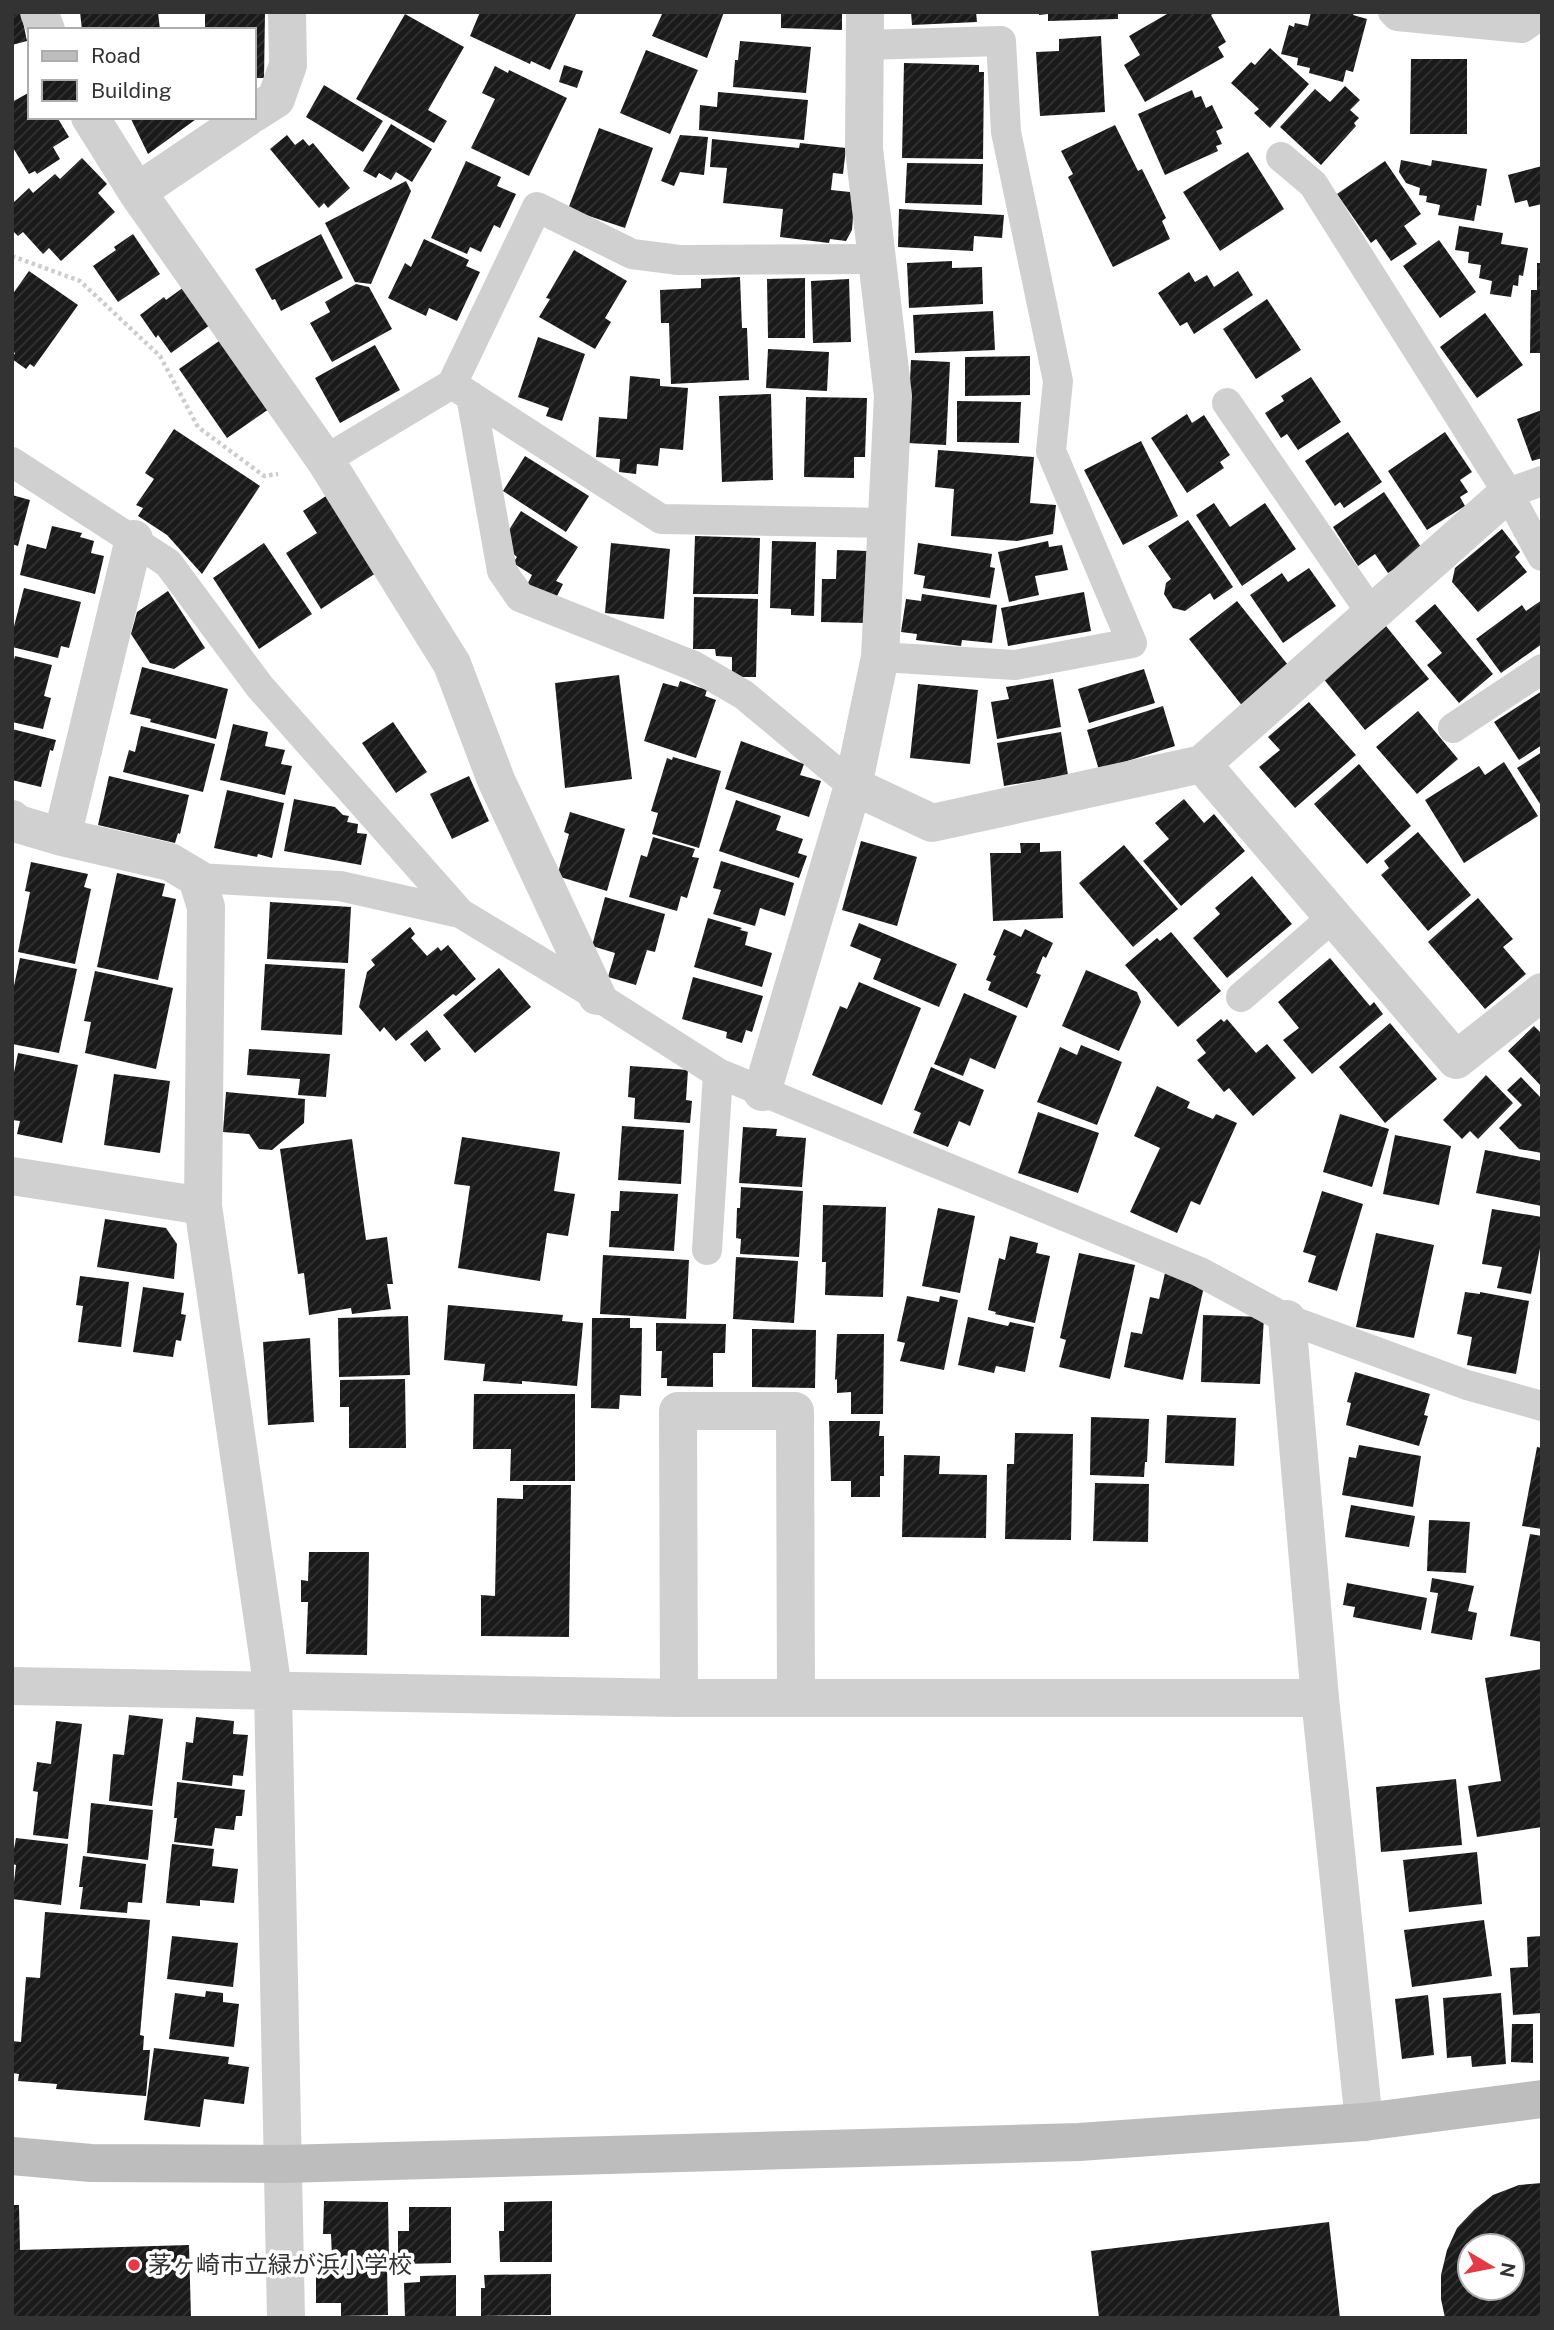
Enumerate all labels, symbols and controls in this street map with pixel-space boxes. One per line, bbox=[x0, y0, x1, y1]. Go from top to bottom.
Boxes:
legend bbox=[28, 28, 256, 119]
text: Road bbox=[91, 43, 141, 68]
text: Building bbox=[91, 78, 172, 103]
north arrow bbox=[1456, 2232, 1526, 2302]
place label: 茅ヶ崎市立緑が浜小学校 bbox=[148, 2250, 412, 2278]
marker: 茅ヶ崎市立緑が浜小学校 bbox=[126, 2257, 142, 2273]
text: N bbox=[1496, 2261, 1520, 2279]

